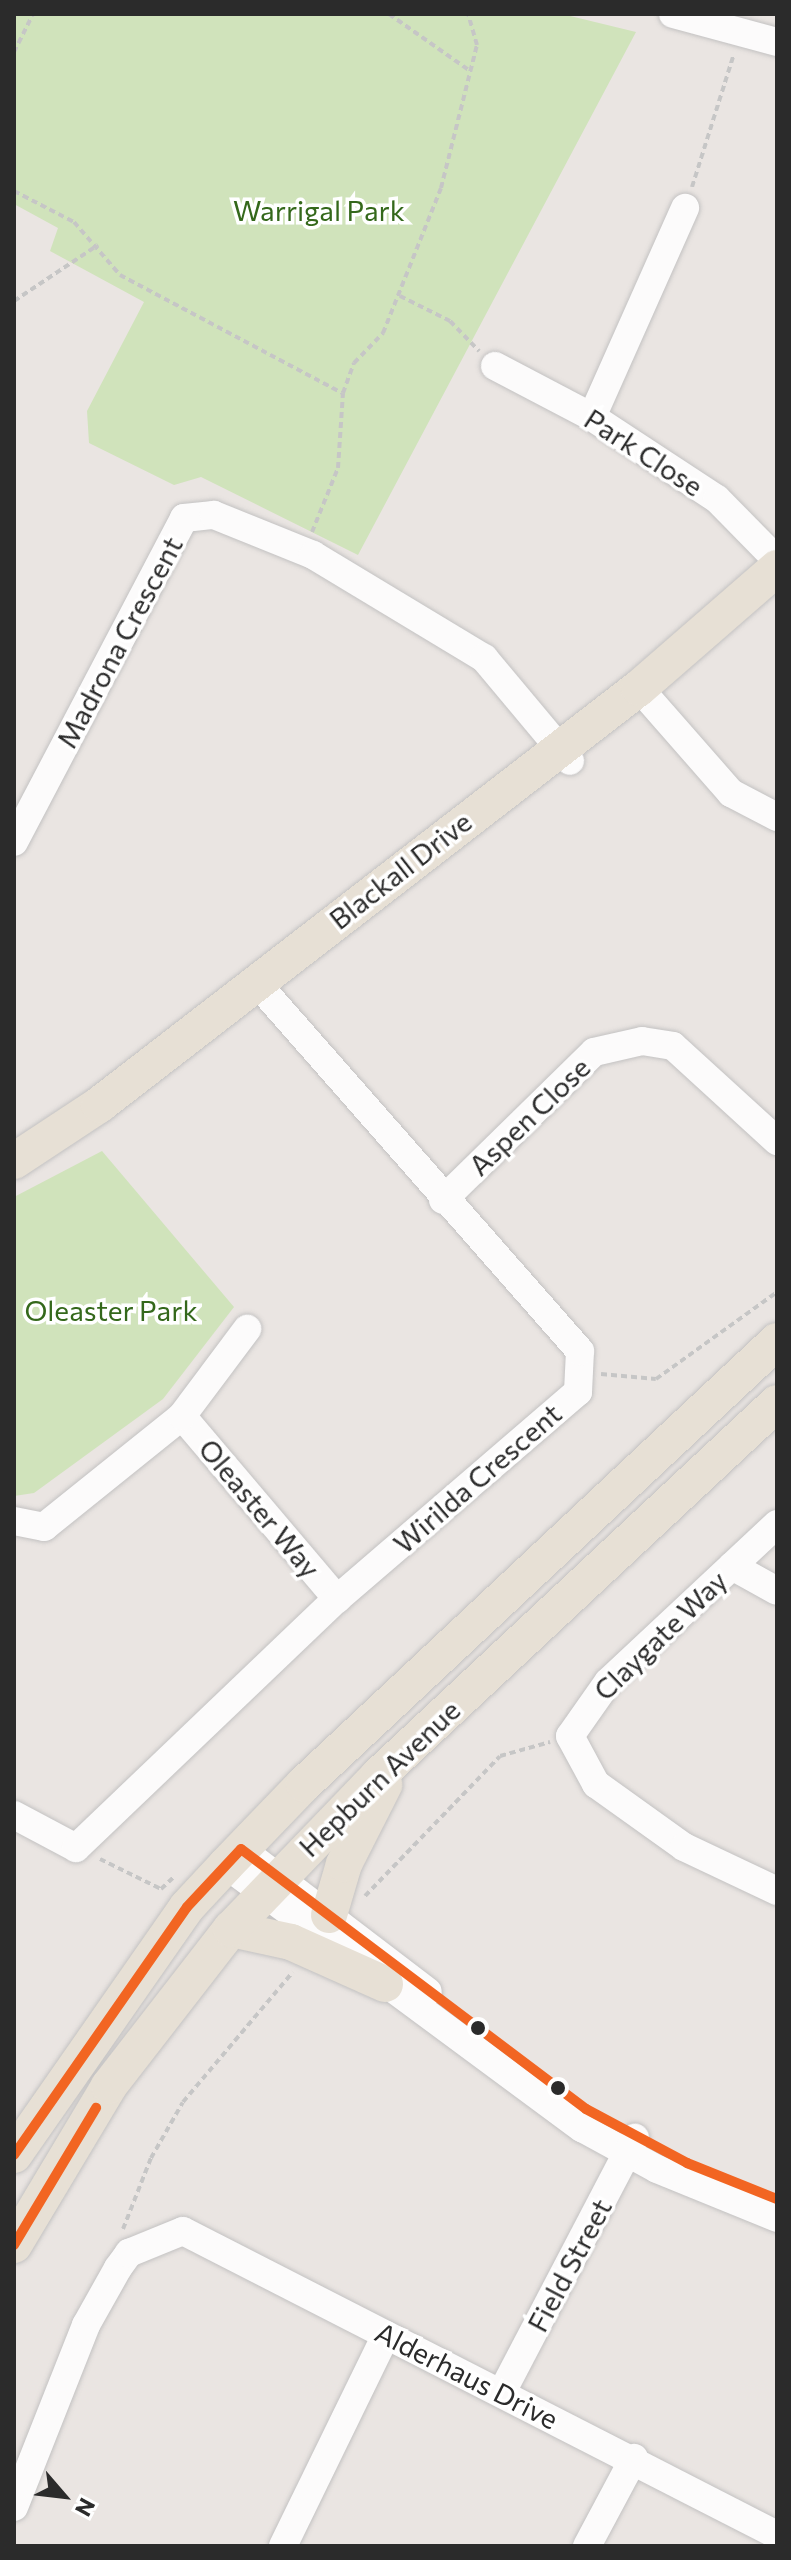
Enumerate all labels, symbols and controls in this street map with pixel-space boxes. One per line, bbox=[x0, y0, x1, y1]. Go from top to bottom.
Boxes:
park label: Warrigal Park bbox=[233, 193, 405, 227]
street label: Park Close bbox=[579, 401, 709, 503]
street label: Madrona Crescent bbox=[49, 531, 189, 753]
street label: Blackall Drive bbox=[322, 804, 478, 936]
street label: Aspen Close bbox=[462, 1050, 596, 1182]
park label: Oleaster Park bbox=[24, 1293, 198, 1327]
street label: Wirilda Crescent bbox=[386, 1396, 568, 1560]
street label: Oleaster Way bbox=[192, 1432, 328, 1584]
street label: Claygate Way bbox=[587, 1563, 733, 1707]
street label: Hepburn Avenue bbox=[292, 1693, 466, 1863]
unlabelled marker bbox=[470, 2020, 486, 2036]
unlabelled marker bbox=[550, 2080, 566, 2096]
street label: Field Street bbox=[520, 2193, 618, 2337]
street label: Alderhaus Drive bbox=[370, 2314, 564, 2436]
north arrow bbox=[24, 2456, 104, 2536]
text: N bbox=[70, 2494, 101, 2521]

